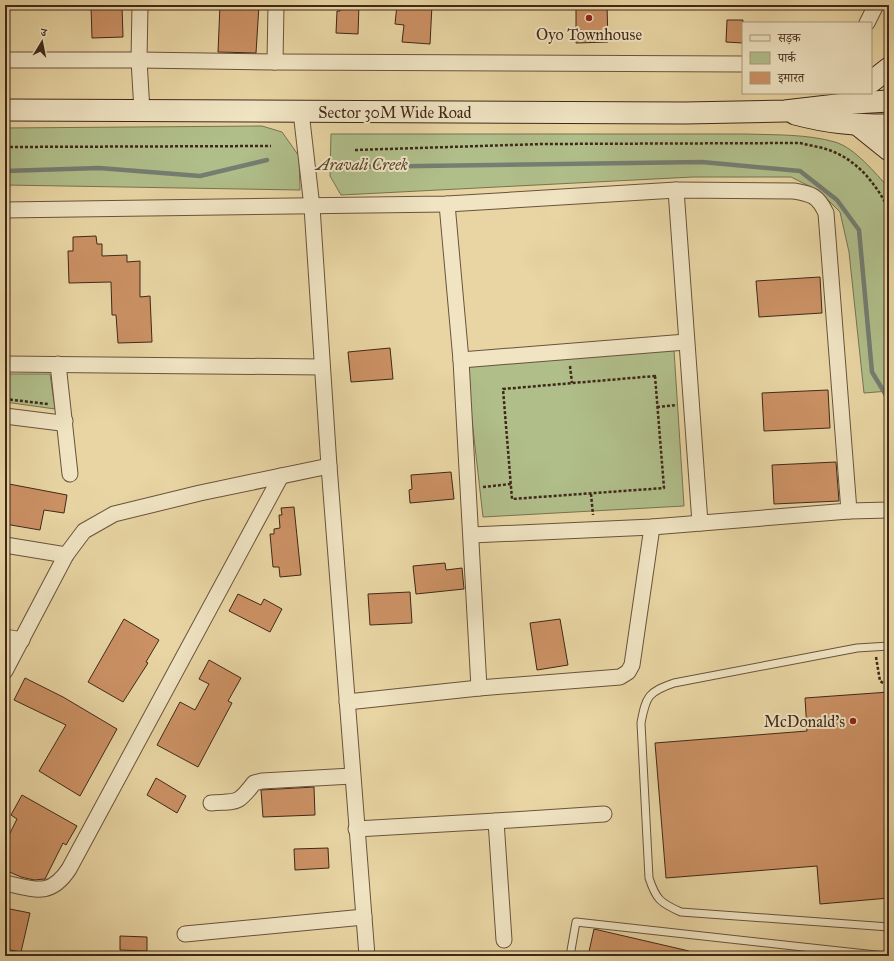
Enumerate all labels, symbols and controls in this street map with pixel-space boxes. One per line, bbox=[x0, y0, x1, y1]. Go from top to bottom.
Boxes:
marker: Oyo Townhouse bbox=[584, 13, 594, 23]
north arrow bbox=[22, 22, 62, 62]
legend bbox=[742, 22, 872, 94]
place label: Oyo Townhouse bbox=[536, 25, 642, 44]
text: उ bbox=[39, 26, 49, 40]
text: सड़क bbox=[777, 31, 802, 45]
text: पार्क bbox=[777, 51, 797, 65]
text: इमारत bbox=[777, 71, 805, 85]
street label: Sector 30M Wide Road bbox=[318, 103, 472, 122]
park label: Aravali Creek bbox=[314, 155, 408, 174]
place label: McDonald's bbox=[764, 712, 845, 731]
marker: McDonald's bbox=[848, 716, 858, 726]

